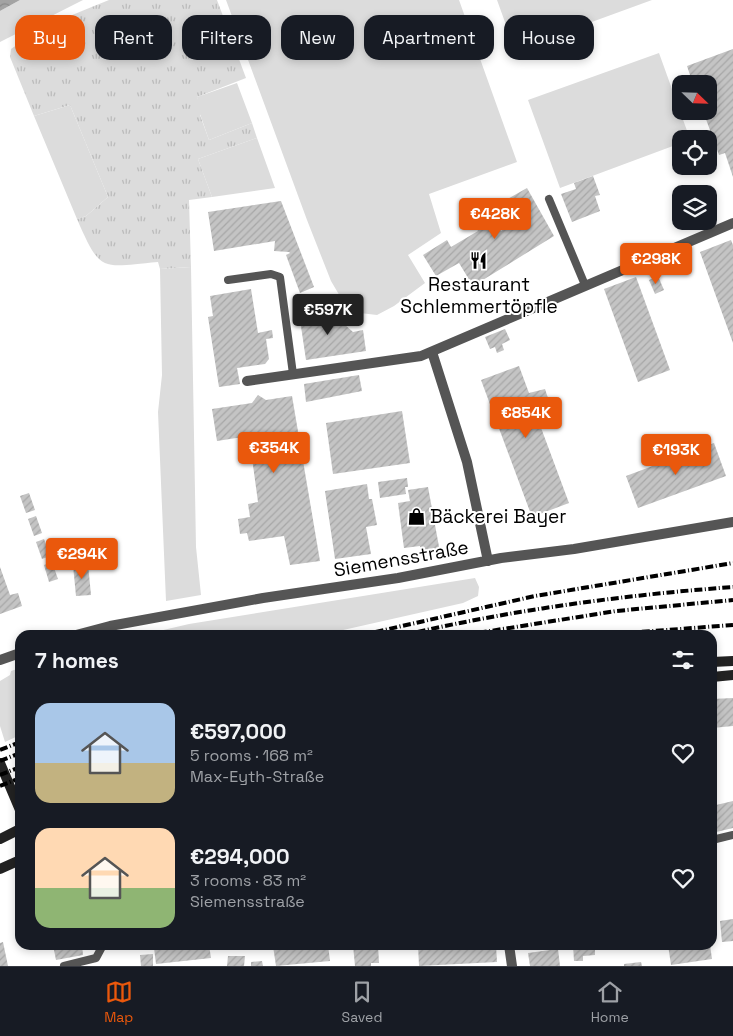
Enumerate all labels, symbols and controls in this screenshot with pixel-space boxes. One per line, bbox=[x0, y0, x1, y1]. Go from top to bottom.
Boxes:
chip: Buy bbox=[15, 15, 85, 60]
chip: Rent bbox=[95, 15, 172, 60]
chip: Filters bbox=[182, 15, 271, 60]
chip: New bbox=[281, 15, 354, 60]
chip: Apartment bbox=[364, 15, 494, 60]
chip: House bbox=[504, 15, 594, 60]
north arrow bbox=[672, 75, 718, 120]
map controls bbox=[672, 75, 717, 230]
button: locate bbox=[672, 130, 717, 175]
button: layers bbox=[672, 185, 717, 230]
pin: €428K bbox=[460, 198, 530, 240]
text: €428K bbox=[470, 203, 520, 224]
pin: €298K bbox=[621, 242, 691, 285]
text: €298K bbox=[631, 248, 681, 269]
restaurant icon: Restaurant Schlemmertöpfle bbox=[469, 251, 489, 271]
place label: Restaurant Schlemmertöpfle bbox=[400, 272, 558, 319]
pin: €597K bbox=[293, 294, 363, 336]
text: €597K bbox=[304, 299, 352, 320]
pin: €854K bbox=[491, 396, 561, 439]
text: €854K bbox=[501, 402, 551, 423]
pin: €354K bbox=[239, 432, 309, 474]
pin: €193K bbox=[641, 434, 711, 476]
text: €354K bbox=[249, 437, 299, 458]
text: €193K bbox=[652, 439, 700, 460]
place label: Bäckerei Bayer bbox=[430, 504, 566, 529]
shop icon: Bäckerei Bayer bbox=[406, 506, 426, 526]
street label: Siemensstraße bbox=[332, 534, 470, 583]
pin: €294K bbox=[47, 538, 117, 580]
text: €294K bbox=[57, 543, 107, 564]
icon: filters bbox=[669, 646, 697, 674]
text: 7 homes bbox=[35, 647, 119, 674]
text: €597,000 bbox=[190, 718, 286, 745]
icon: home bbox=[75, 723, 135, 783]
icon: heart bbox=[669, 739, 697, 767]
text: 5 rooms · 168 m² bbox=[190, 745, 313, 766]
text: Max-Eyth-Straße bbox=[190, 766, 324, 787]
text: €294,000 bbox=[190, 843, 290, 870]
icon: home bbox=[75, 848, 135, 908]
icon: heart bbox=[669, 864, 697, 892]
text: 3 rooms · 83 m² bbox=[190, 870, 306, 891]
text: Siemensstraße bbox=[190, 891, 305, 912]
tab: Map bbox=[104, 978, 133, 1026]
tab: Saved bbox=[342, 978, 382, 1026]
tab: Home bbox=[591, 978, 629, 1026]

